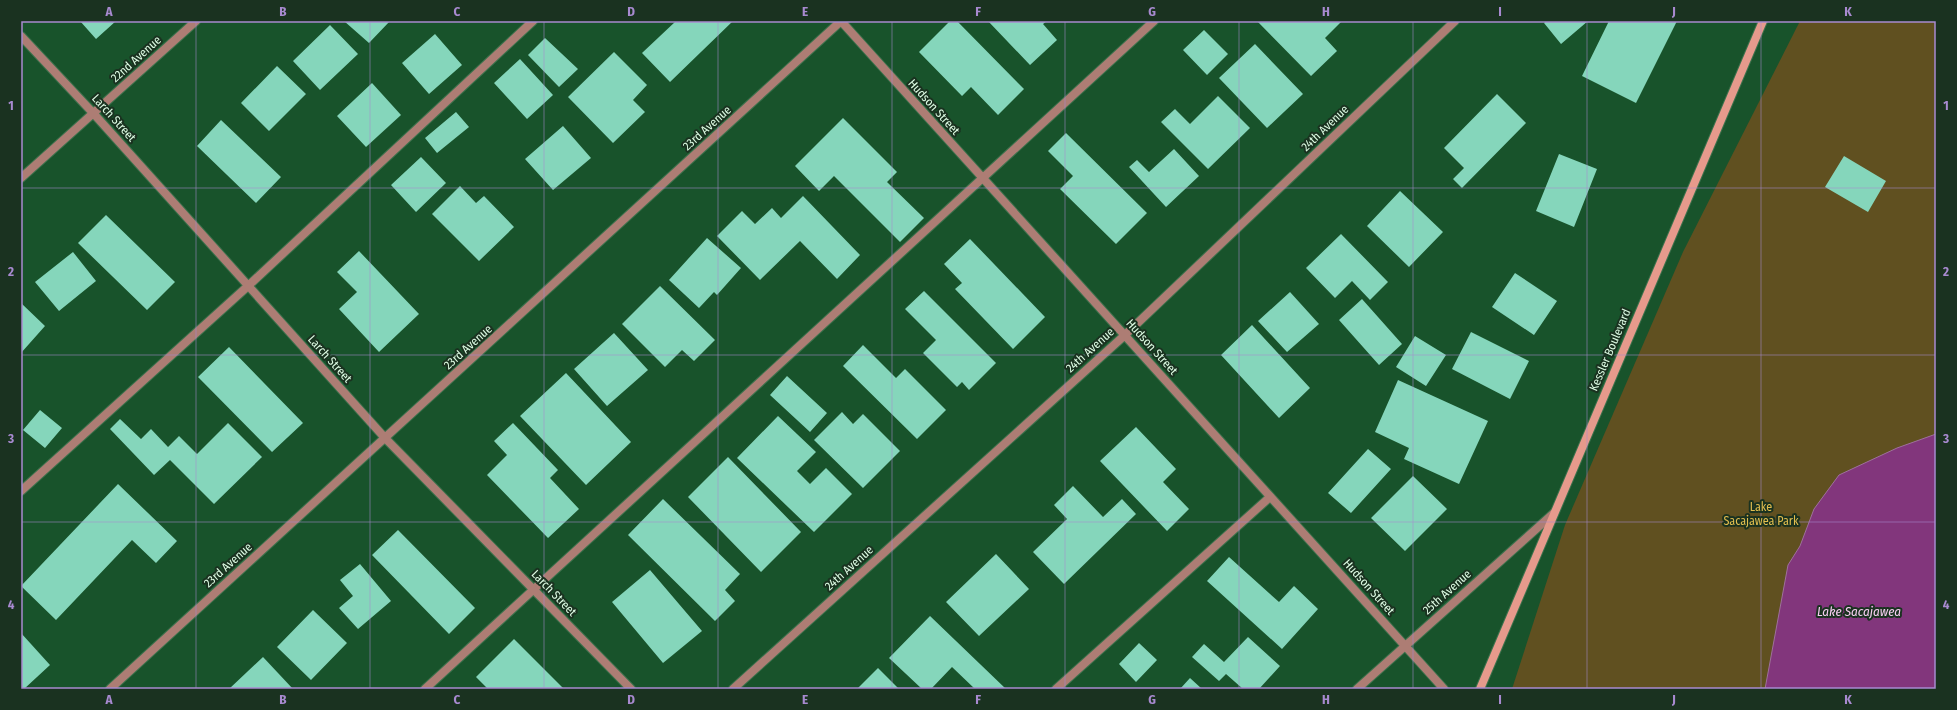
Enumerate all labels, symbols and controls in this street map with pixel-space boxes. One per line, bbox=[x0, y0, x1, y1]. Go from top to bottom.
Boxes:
text: A bbox=[104, 4, 113, 19]
text: B bbox=[279, 4, 287, 19]
text: C bbox=[454, 4, 461, 19]
text: D bbox=[627, 4, 635, 19]
text: E bbox=[802, 4, 808, 19]
text: F bbox=[975, 4, 981, 19]
text: G bbox=[1148, 4, 1156, 19]
text: H bbox=[1322, 4, 1330, 19]
text: I bbox=[1498, 4, 1502, 19]
text: J bbox=[1671, 4, 1676, 19]
text: K bbox=[1844, 4, 1852, 19]
street label: 22nd Avenue bbox=[108, 33, 164, 85]
street label: Hudson Street bbox=[905, 76, 963, 138]
street label: Larch Street bbox=[89, 91, 139, 145]
text: 1 bbox=[8, 98, 14, 113]
text: 1 bbox=[1943, 98, 1949, 113]
street label: 24th Avenue bbox=[1299, 102, 1351, 154]
street label: 23rd Avenue bbox=[680, 103, 734, 153]
text: 2 bbox=[7, 264, 14, 279]
text: 2 bbox=[1942, 264, 1949, 279]
street label: Kessler Boulevard bbox=[1586, 307, 1634, 393]
street label: Hudson Street bbox=[1123, 316, 1181, 378]
street label: 23rd Avenue bbox=[441, 322, 495, 372]
street label: 24th Avenue bbox=[1063, 325, 1117, 375]
street label: Larch Street bbox=[305, 332, 355, 386]
text: 3 bbox=[7, 431, 14, 446]
text: 3 bbox=[1942, 431, 1949, 446]
park label: Lake Sacajawea Park bbox=[1723, 500, 1799, 528]
street label: 23rd Avenue bbox=[201, 540, 255, 590]
street label: 24th Avenue bbox=[822, 543, 876, 593]
street label: Hudson Street bbox=[1340, 556, 1398, 618]
street label: Larch Street bbox=[529, 567, 579, 619]
street label: 25th Avenue bbox=[1420, 567, 1474, 617]
text: 4 bbox=[8, 597, 15, 612]
text: 4 bbox=[1943, 597, 1950, 612]
water label: Lake Sacajawea bbox=[1817, 604, 1901, 619]
text: A bbox=[104, 692, 113, 707]
text: B bbox=[279, 692, 287, 707]
text: C bbox=[454, 692, 461, 707]
text: D bbox=[627, 692, 635, 707]
text: E bbox=[802, 692, 808, 707]
text: F bbox=[975, 692, 981, 707]
text: G bbox=[1148, 692, 1156, 707]
text: H bbox=[1322, 692, 1330, 707]
text: I bbox=[1498, 692, 1502, 707]
text: J bbox=[1671, 692, 1676, 707]
text: K bbox=[1844, 692, 1852, 707]

